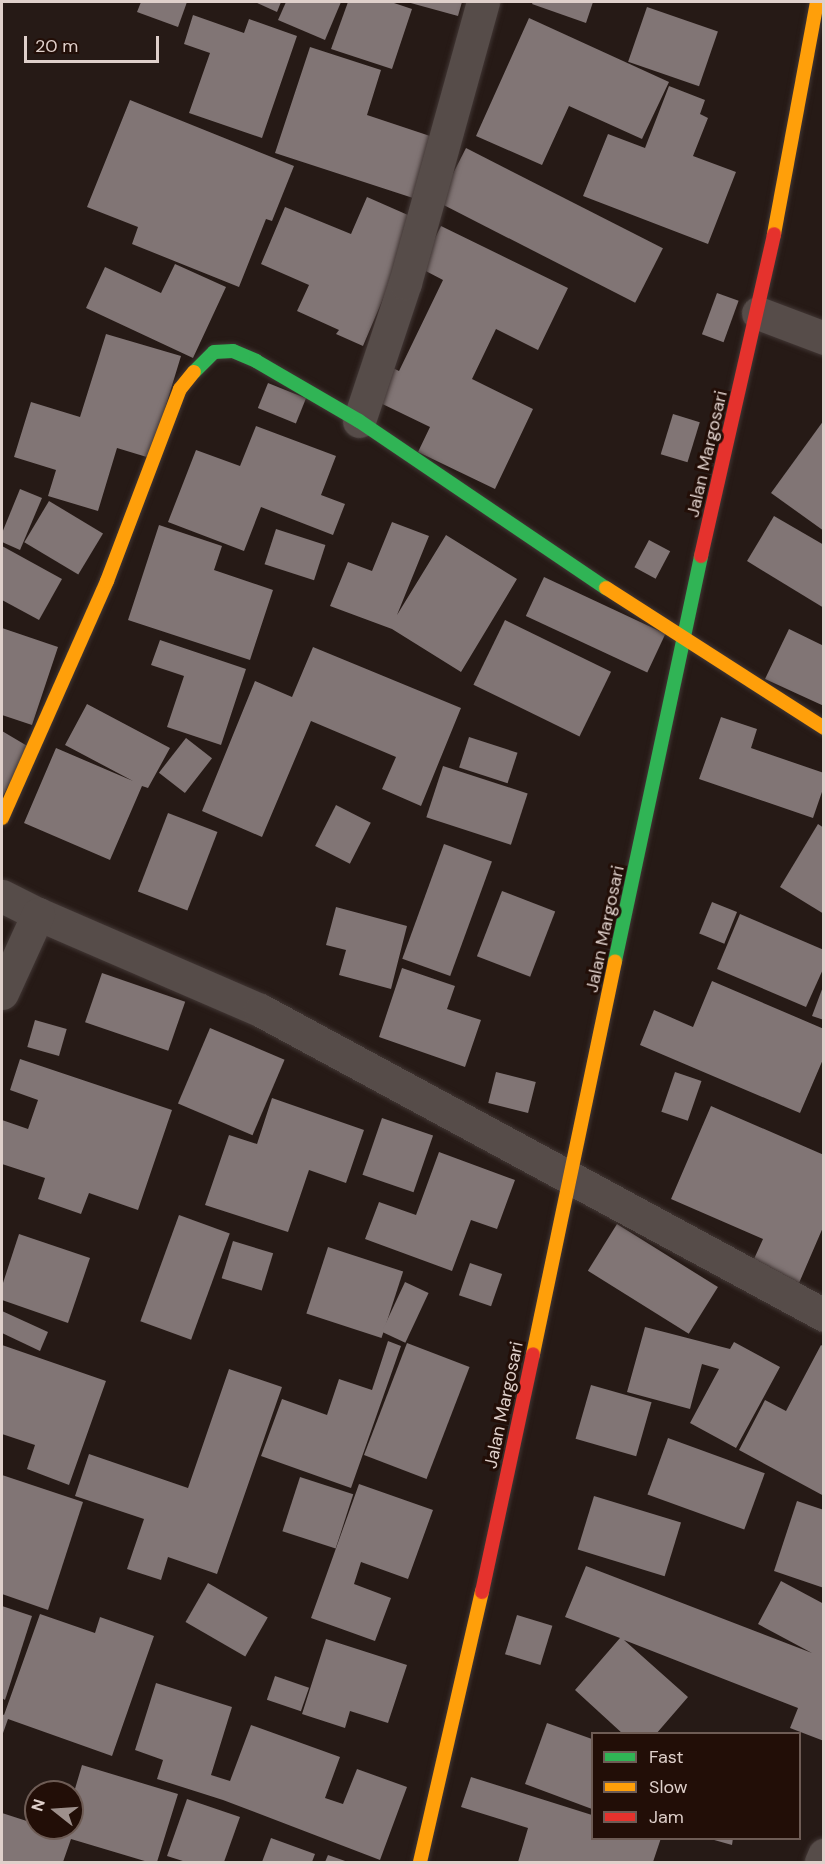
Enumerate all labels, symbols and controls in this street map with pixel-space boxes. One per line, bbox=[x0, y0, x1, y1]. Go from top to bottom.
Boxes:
scale bar bbox=[27, 24, 162, 62]
text: 20 m bbox=[35, 34, 78, 58]
street label: Jalan Margosari bbox=[682, 389, 732, 519]
street label: Jalan Margosari bbox=[581, 864, 629, 994]
street label: Jalan Margosari bbox=[480, 1340, 528, 1470]
legend bbox=[591, 1732, 801, 1840]
text: Fast bbox=[649, 1745, 684, 1769]
text: Slow bbox=[649, 1775, 688, 1799]
north arrow bbox=[24, 1780, 84, 1840]
text: N bbox=[26, 1797, 50, 1814]
text: Jam bbox=[649, 1805, 684, 1829]

